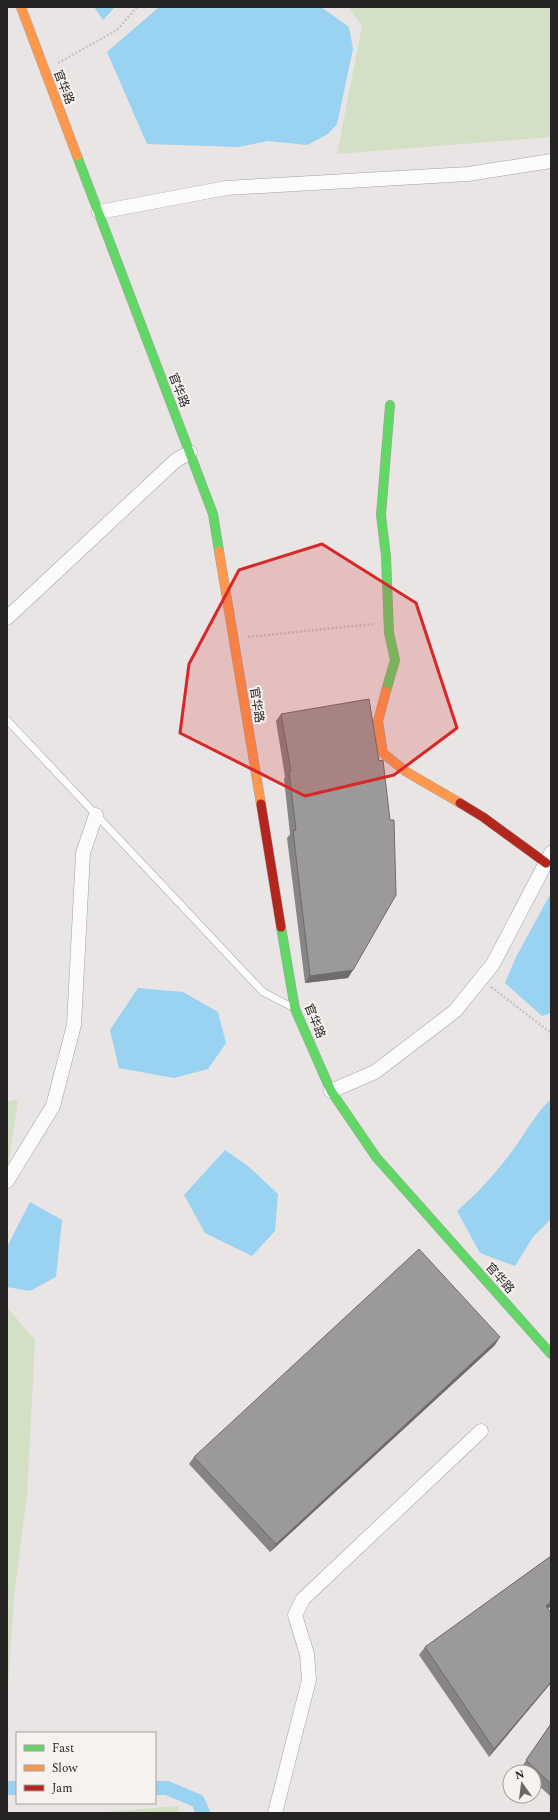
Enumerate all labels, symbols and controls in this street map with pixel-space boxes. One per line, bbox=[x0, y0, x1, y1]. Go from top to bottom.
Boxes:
street label: 官华路 bbox=[48, 67, 79, 107]
street label: 官华路 bbox=[163, 370, 194, 410]
street label: 官华路 bbox=[244, 686, 269, 724]
street label: 官华路 bbox=[299, 1001, 330, 1041]
street label: 官华路 bbox=[481, 1259, 519, 1298]
legend bbox=[16, 1732, 156, 1804]
text: Fast bbox=[52, 1739, 74, 1758]
text: Slow bbox=[52, 1759, 78, 1778]
north arrow bbox=[502, 1764, 542, 1804]
text: N bbox=[513, 1765, 526, 1784]
text: Jam bbox=[52, 1779, 73, 1798]

